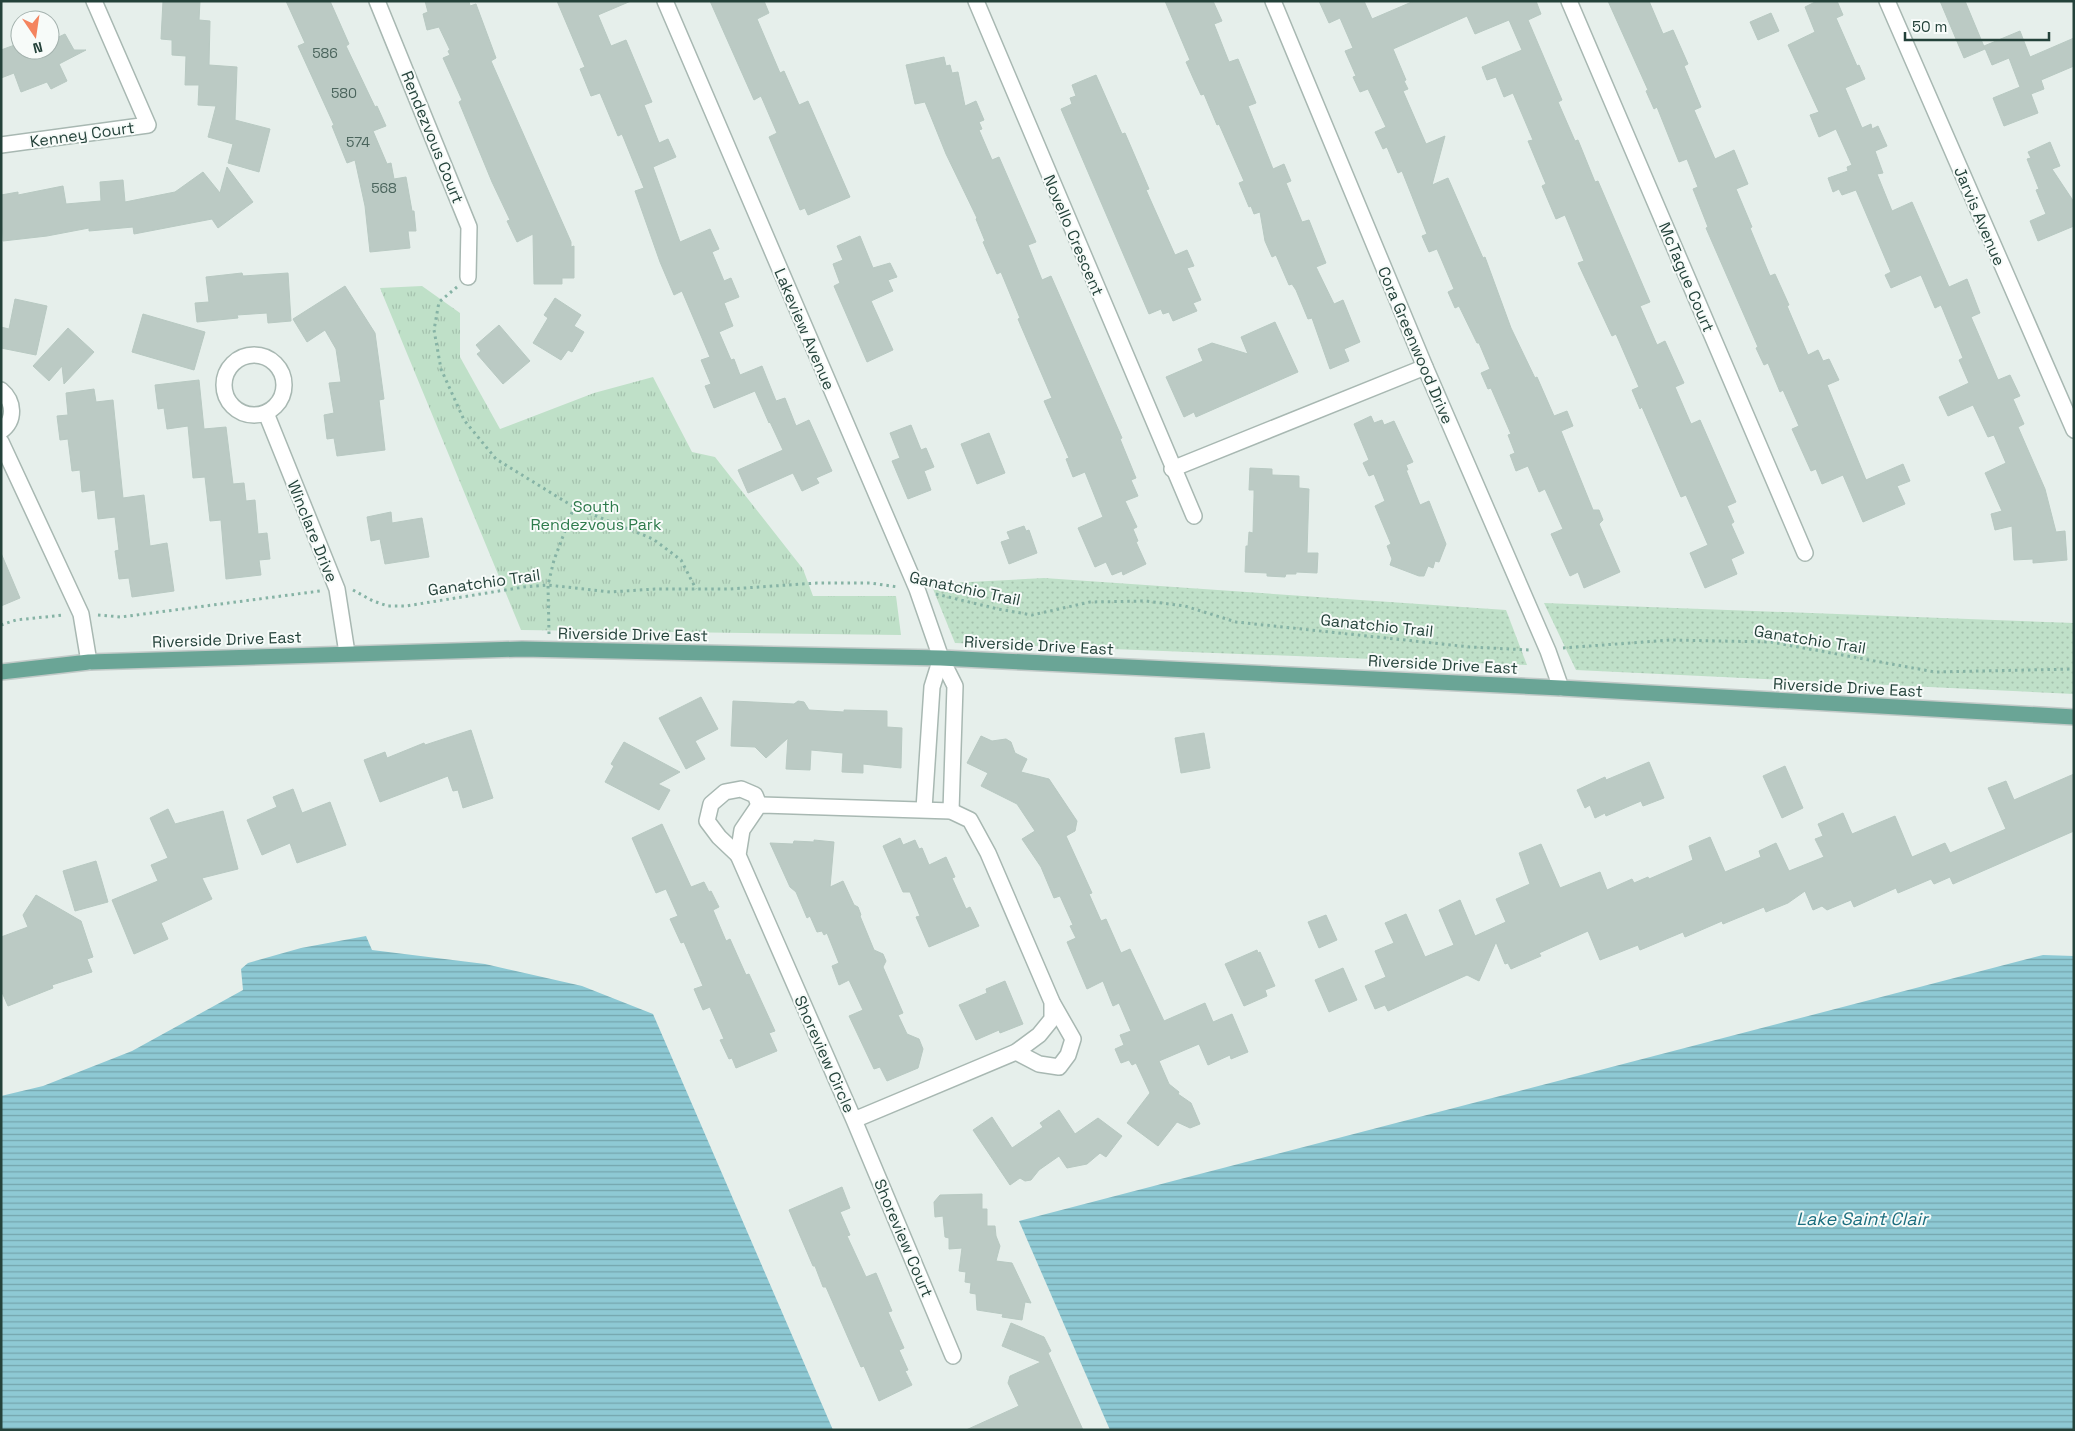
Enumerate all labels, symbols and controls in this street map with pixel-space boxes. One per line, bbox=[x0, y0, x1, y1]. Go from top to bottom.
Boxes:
north arrow bbox=[10, 10, 60, 60]
scale bar bbox=[1905, 10, 2049, 42]
text: 50 m bbox=[1912, 17, 1947, 36]
text: N bbox=[31, 38, 45, 57]
house number: 586 bbox=[312, 44, 338, 62]
street label: Rendezvous Court bbox=[396, 68, 469, 207]
house number: 580 bbox=[331, 84, 357, 102]
street label: Kenney Court bbox=[28, 117, 136, 152]
house number: 574 bbox=[346, 133, 370, 151]
street label: Jarvis Avenue bbox=[1949, 163, 2010, 269]
street label: Novello Crescent bbox=[1039, 171, 1109, 299]
house number: 568 bbox=[371, 179, 397, 197]
street label: McTague Court bbox=[1654, 219, 1719, 335]
street label: Cora Greenwood Drive bbox=[1373, 263, 1458, 427]
street label: Lakeview Avenue bbox=[769, 265, 840, 393]
street label: Winclare Drive bbox=[283, 477, 343, 585]
park label: South Rendezvous Park bbox=[531, 496, 662, 535]
street label: Ganatchio Trail bbox=[427, 564, 542, 601]
street label: Ganatchio Trail bbox=[907, 566, 1022, 611]
street label: Ganatchio Trail bbox=[1320, 609, 1434, 642]
street label: Ganatchio Trail bbox=[1752, 620, 1867, 659]
street label: Riverside Drive East bbox=[558, 623, 708, 646]
street label: Riverside Drive East bbox=[152, 626, 302, 653]
street label: Riverside Drive East bbox=[963, 631, 1114, 660]
street label: Riverside Drive East bbox=[1367, 650, 1518, 679]
street label: Riverside Drive East bbox=[1772, 673, 1923, 702]
street label: Shoreview Circle bbox=[789, 992, 860, 1116]
street label: Shoreview Court bbox=[869, 1176, 938, 1301]
water label: Lake Saint Clair bbox=[1796, 1207, 1930, 1230]

